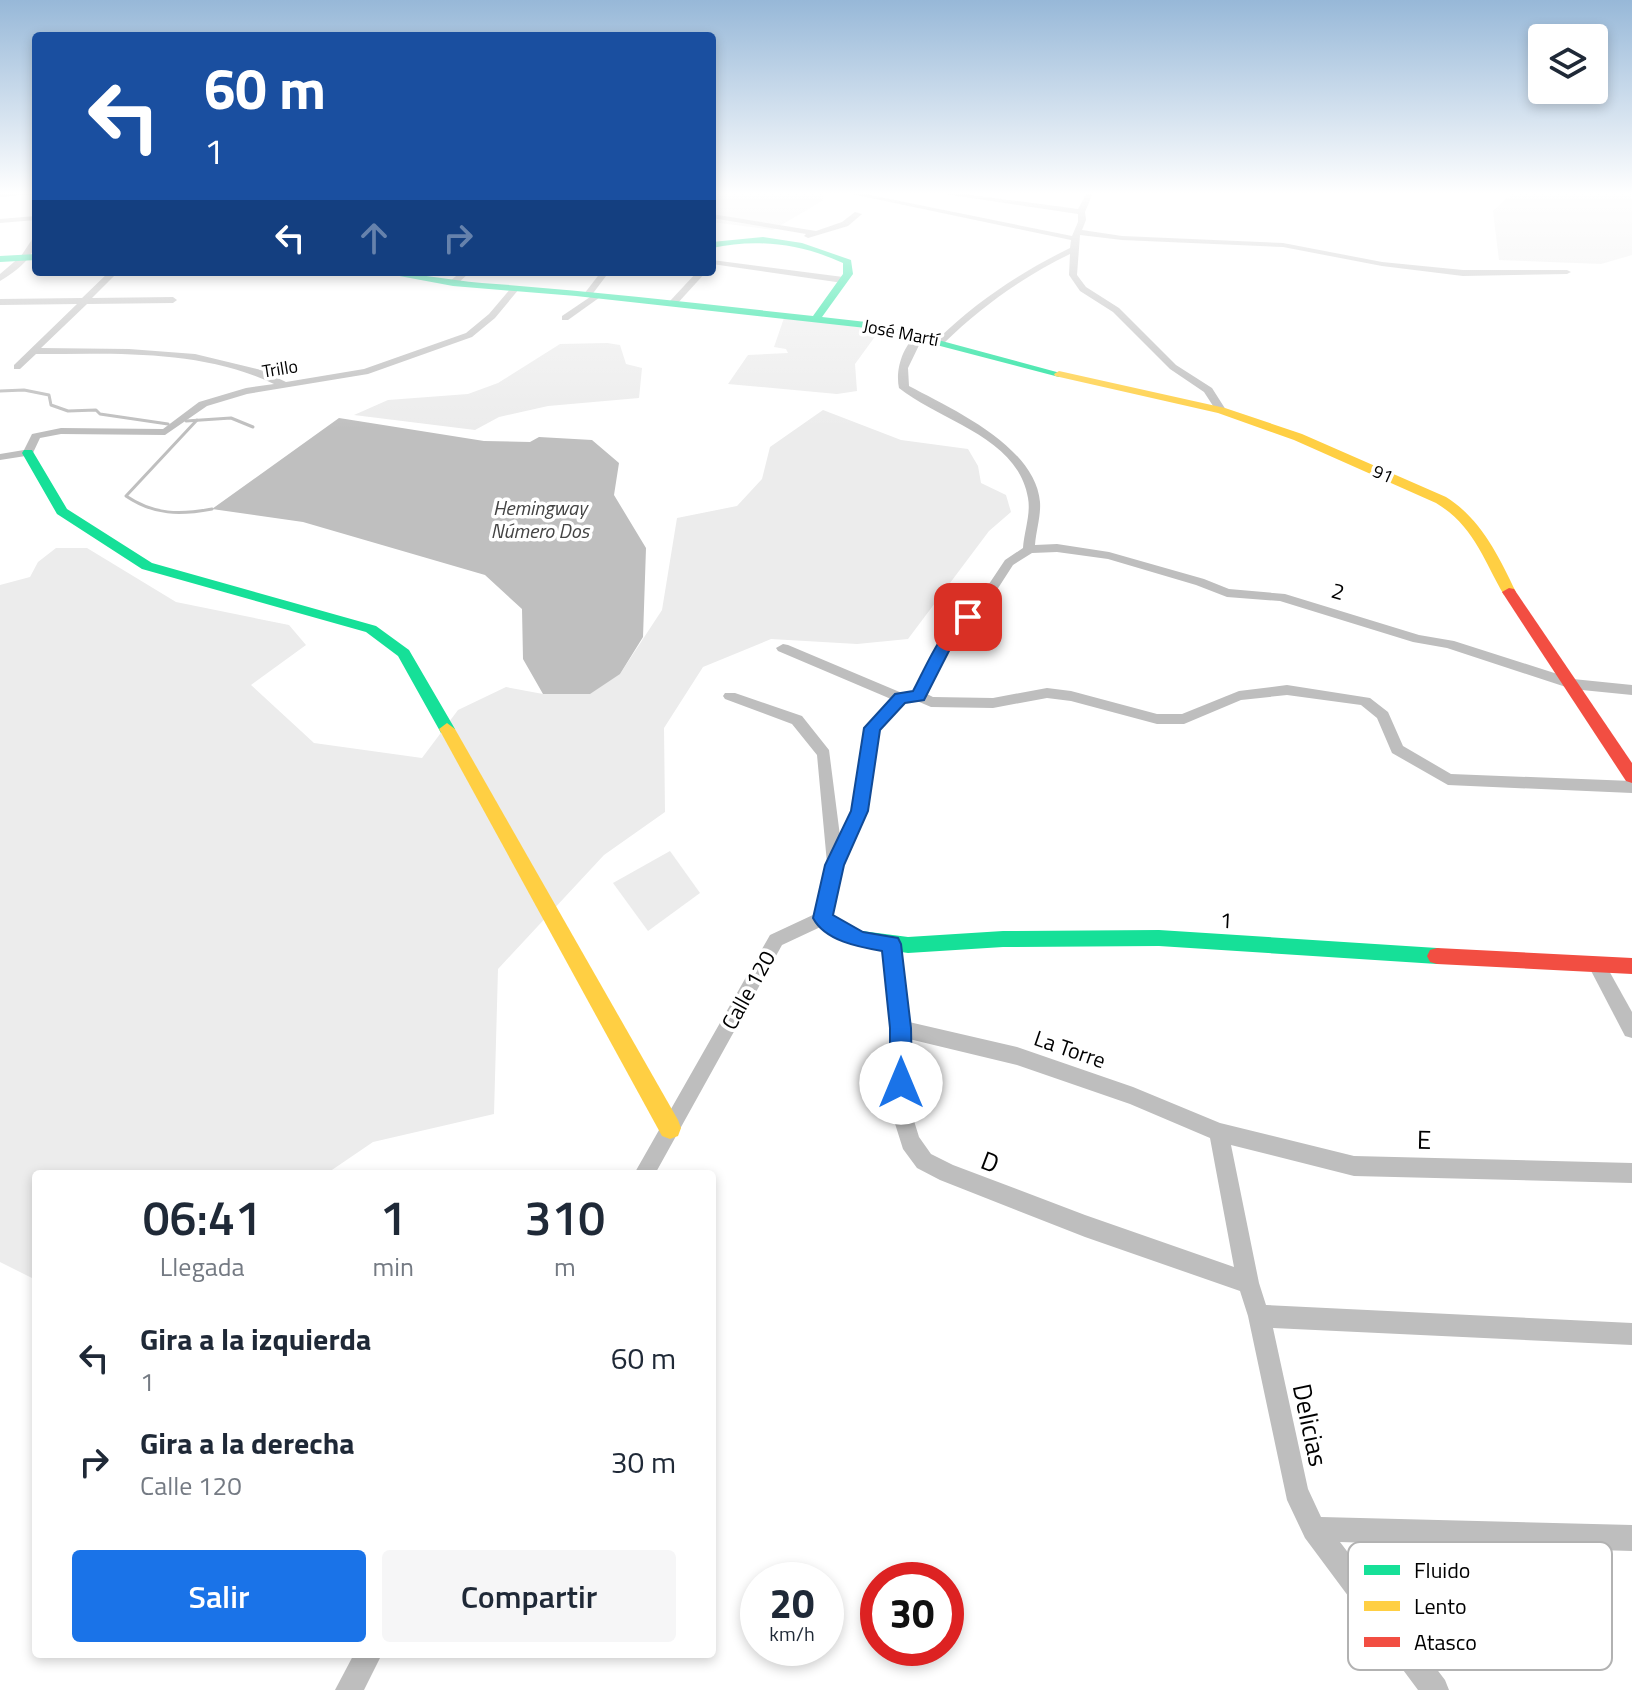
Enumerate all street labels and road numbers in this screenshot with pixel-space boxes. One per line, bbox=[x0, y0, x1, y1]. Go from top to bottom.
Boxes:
street label: José Martí bbox=[861, 312, 943, 353]
street label: Trillo bbox=[260, 352, 300, 385]
street label: 91 bbox=[1368, 457, 1398, 490]
street label: 2 bbox=[1327, 573, 1349, 609]
street label: 1 bbox=[1219, 903, 1233, 937]
street label: Calle 120 bbox=[712, 944, 784, 1036]
street label: La Torre bbox=[1030, 1021, 1110, 1077]
street label: E bbox=[1416, 1120, 1432, 1159]
street label: D bbox=[975, 1140, 1005, 1183]
street label: Delicias bbox=[1283, 1380, 1338, 1470]

